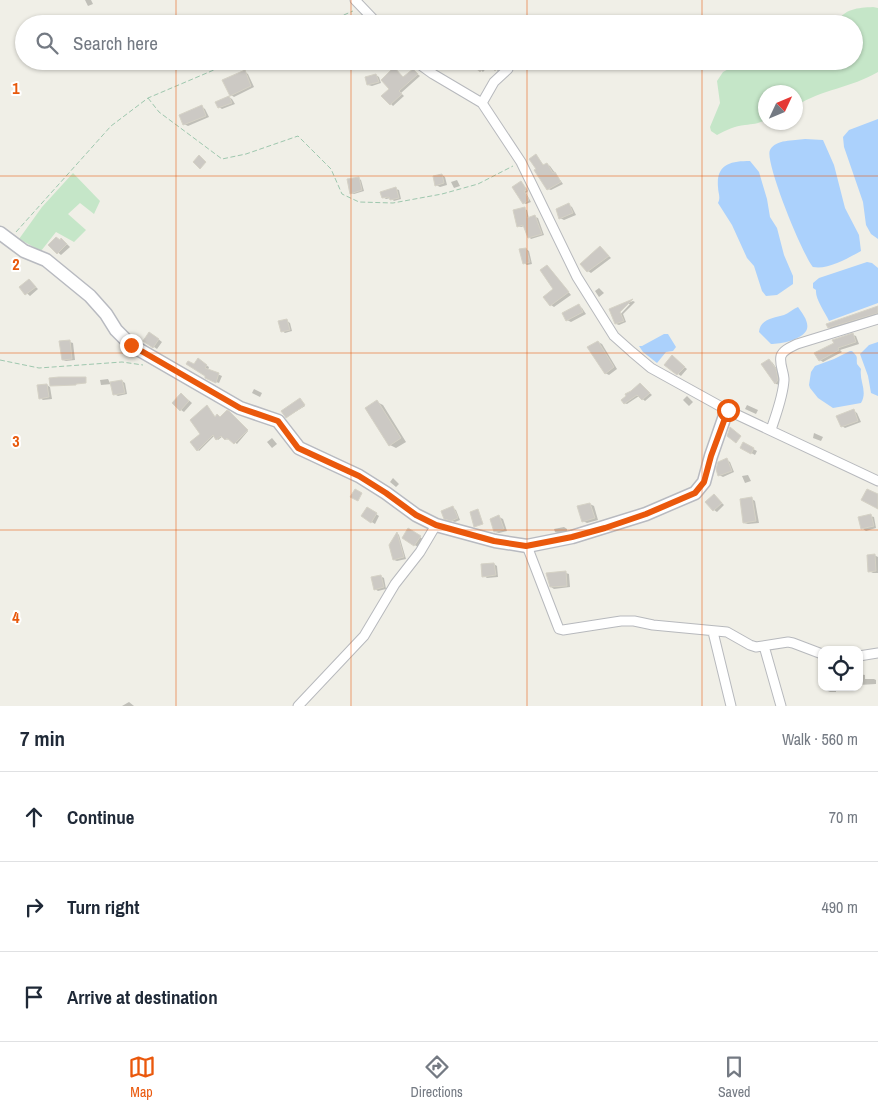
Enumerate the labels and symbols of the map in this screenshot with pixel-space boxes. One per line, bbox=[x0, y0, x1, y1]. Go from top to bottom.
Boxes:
text: 1 bbox=[12, 77, 20, 99]
north arrow bbox=[758, 85, 803, 130]
text: 2 bbox=[12, 253, 20, 275]
route end bbox=[120, 334, 143, 357]
route start bbox=[717, 399, 740, 422]
text: 3 bbox=[12, 430, 20, 452]
text: 4 bbox=[12, 606, 20, 628]

